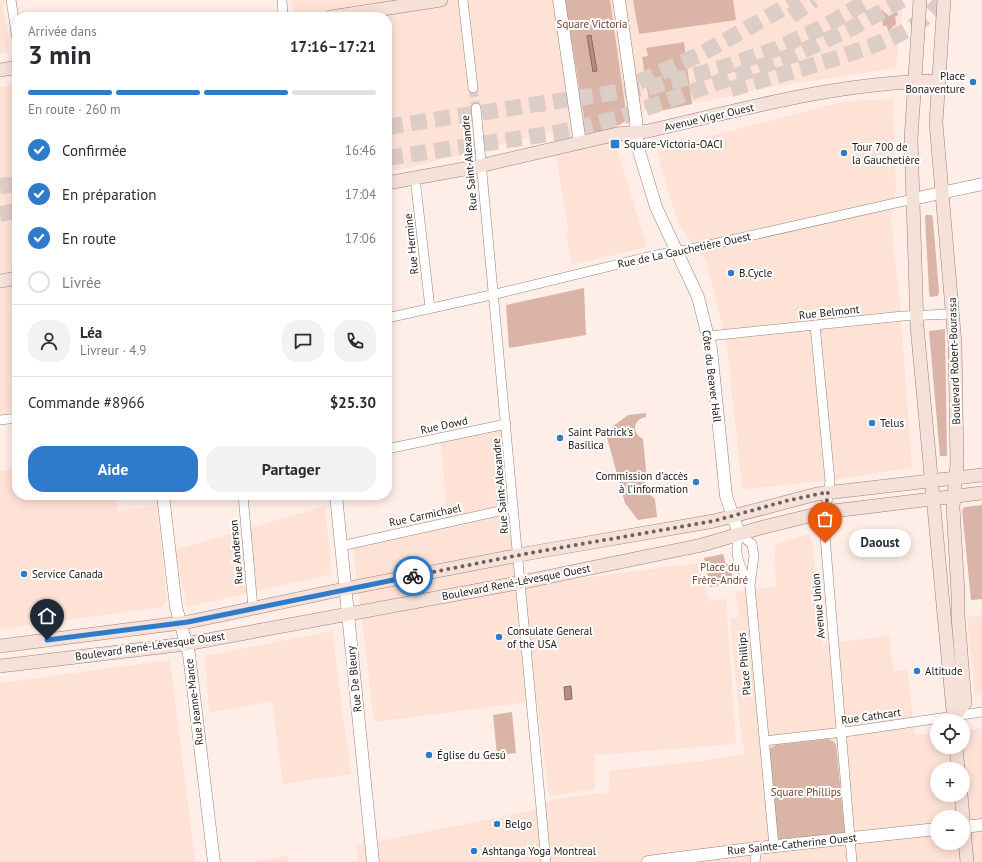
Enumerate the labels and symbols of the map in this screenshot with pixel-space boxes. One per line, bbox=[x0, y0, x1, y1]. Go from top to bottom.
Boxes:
park label: Square Victoria bbox=[557, 17, 627, 31]
place label: Place Bonaventure bbox=[905, 69, 965, 96]
marker: Place Bonaventure bbox=[968, 77, 978, 87]
street label: Avenue Viger Ouest bbox=[663, 100, 756, 134]
street label: Rue Saint-Alexandre bbox=[458, 114, 480, 211]
place label: Square-Victoria-OACI bbox=[624, 137, 723, 151]
marker: Square-Victoria-OACI bbox=[609, 138, 621, 150]
place label: Tour 700 de la Gauchetière bbox=[852, 140, 920, 167]
marker: Tour 700 de la Gauchetière bbox=[839, 148, 849, 158]
street label: Rue Hermine bbox=[401, 212, 421, 275]
street label: Rue de La Gauchetière Ouest bbox=[616, 229, 752, 271]
place label: B.Cycle bbox=[739, 266, 773, 280]
marker: B.Cycle bbox=[726, 268, 736, 278]
street label: Boulevard Robert-Bourassa bbox=[945, 297, 963, 425]
street label: Rue Belmont bbox=[798, 302, 860, 322]
street label: Côte du Beaver Hall bbox=[699, 329, 725, 424]
street label: Rue Dowd bbox=[419, 413, 469, 437]
place label: Telus bbox=[880, 416, 904, 430]
marker: Telus bbox=[867, 418, 877, 428]
place label: Saint Patrick's Basilica bbox=[568, 425, 634, 452]
marker: Saint Patrick's Basilica bbox=[555, 433, 565, 443]
street label: Rue Saint-Alexandre bbox=[489, 437, 511, 534]
place label: Commission d'accès à l'information bbox=[596, 469, 688, 496]
marker: Commission d'accès à l'information bbox=[691, 477, 701, 487]
street label: Rue Carmichael bbox=[388, 500, 463, 529]
pin bbox=[808, 502, 842, 543]
street label: Rue Anderson bbox=[226, 519, 246, 585]
callout: Daoust bbox=[849, 529, 911, 557]
courier bbox=[393, 556, 433, 596]
park label: Place du Frère-André bbox=[692, 560, 748, 587]
street label: Boulevard René-Lévesque Ouest bbox=[441, 561, 592, 603]
place label: Service Canada bbox=[32, 567, 103, 581]
marker: Service Canada bbox=[19, 569, 29, 579]
street label: Avenue Union bbox=[808, 573, 828, 639]
pin bbox=[30, 599, 64, 640]
place label: Consulate General of the USA bbox=[507, 624, 593, 651]
street label: Boulevard René-Lévesque Ouest bbox=[74, 629, 226, 663]
marker: Consulate General of the USA bbox=[494, 632, 504, 642]
street label: Place Phillips bbox=[734, 632, 754, 696]
street label: Rue De Bleury bbox=[343, 644, 364, 713]
street label: Rue Jeanne-Mance bbox=[182, 657, 206, 746]
place label: Altitude bbox=[925, 664, 963, 678]
marker: Altitude bbox=[912, 666, 922, 676]
street label: Rue Cathcart bbox=[840, 705, 902, 727]
place label: Église du Gesú bbox=[437, 748, 506, 762]
marker: Église du Gesú bbox=[424, 750, 434, 760]
park label: Square Phillips bbox=[771, 785, 842, 799]
place label: Belgo bbox=[505, 817, 532, 831]
marker: Belgo bbox=[492, 819, 502, 829]
street label: Rue Sainte-Catherine Ouest bbox=[727, 830, 858, 858]
place label: Ashtanga Yoga Montreal bbox=[482, 844, 597, 858]
marker: Ashtanga Yoga Montreal bbox=[469, 846, 479, 856]

